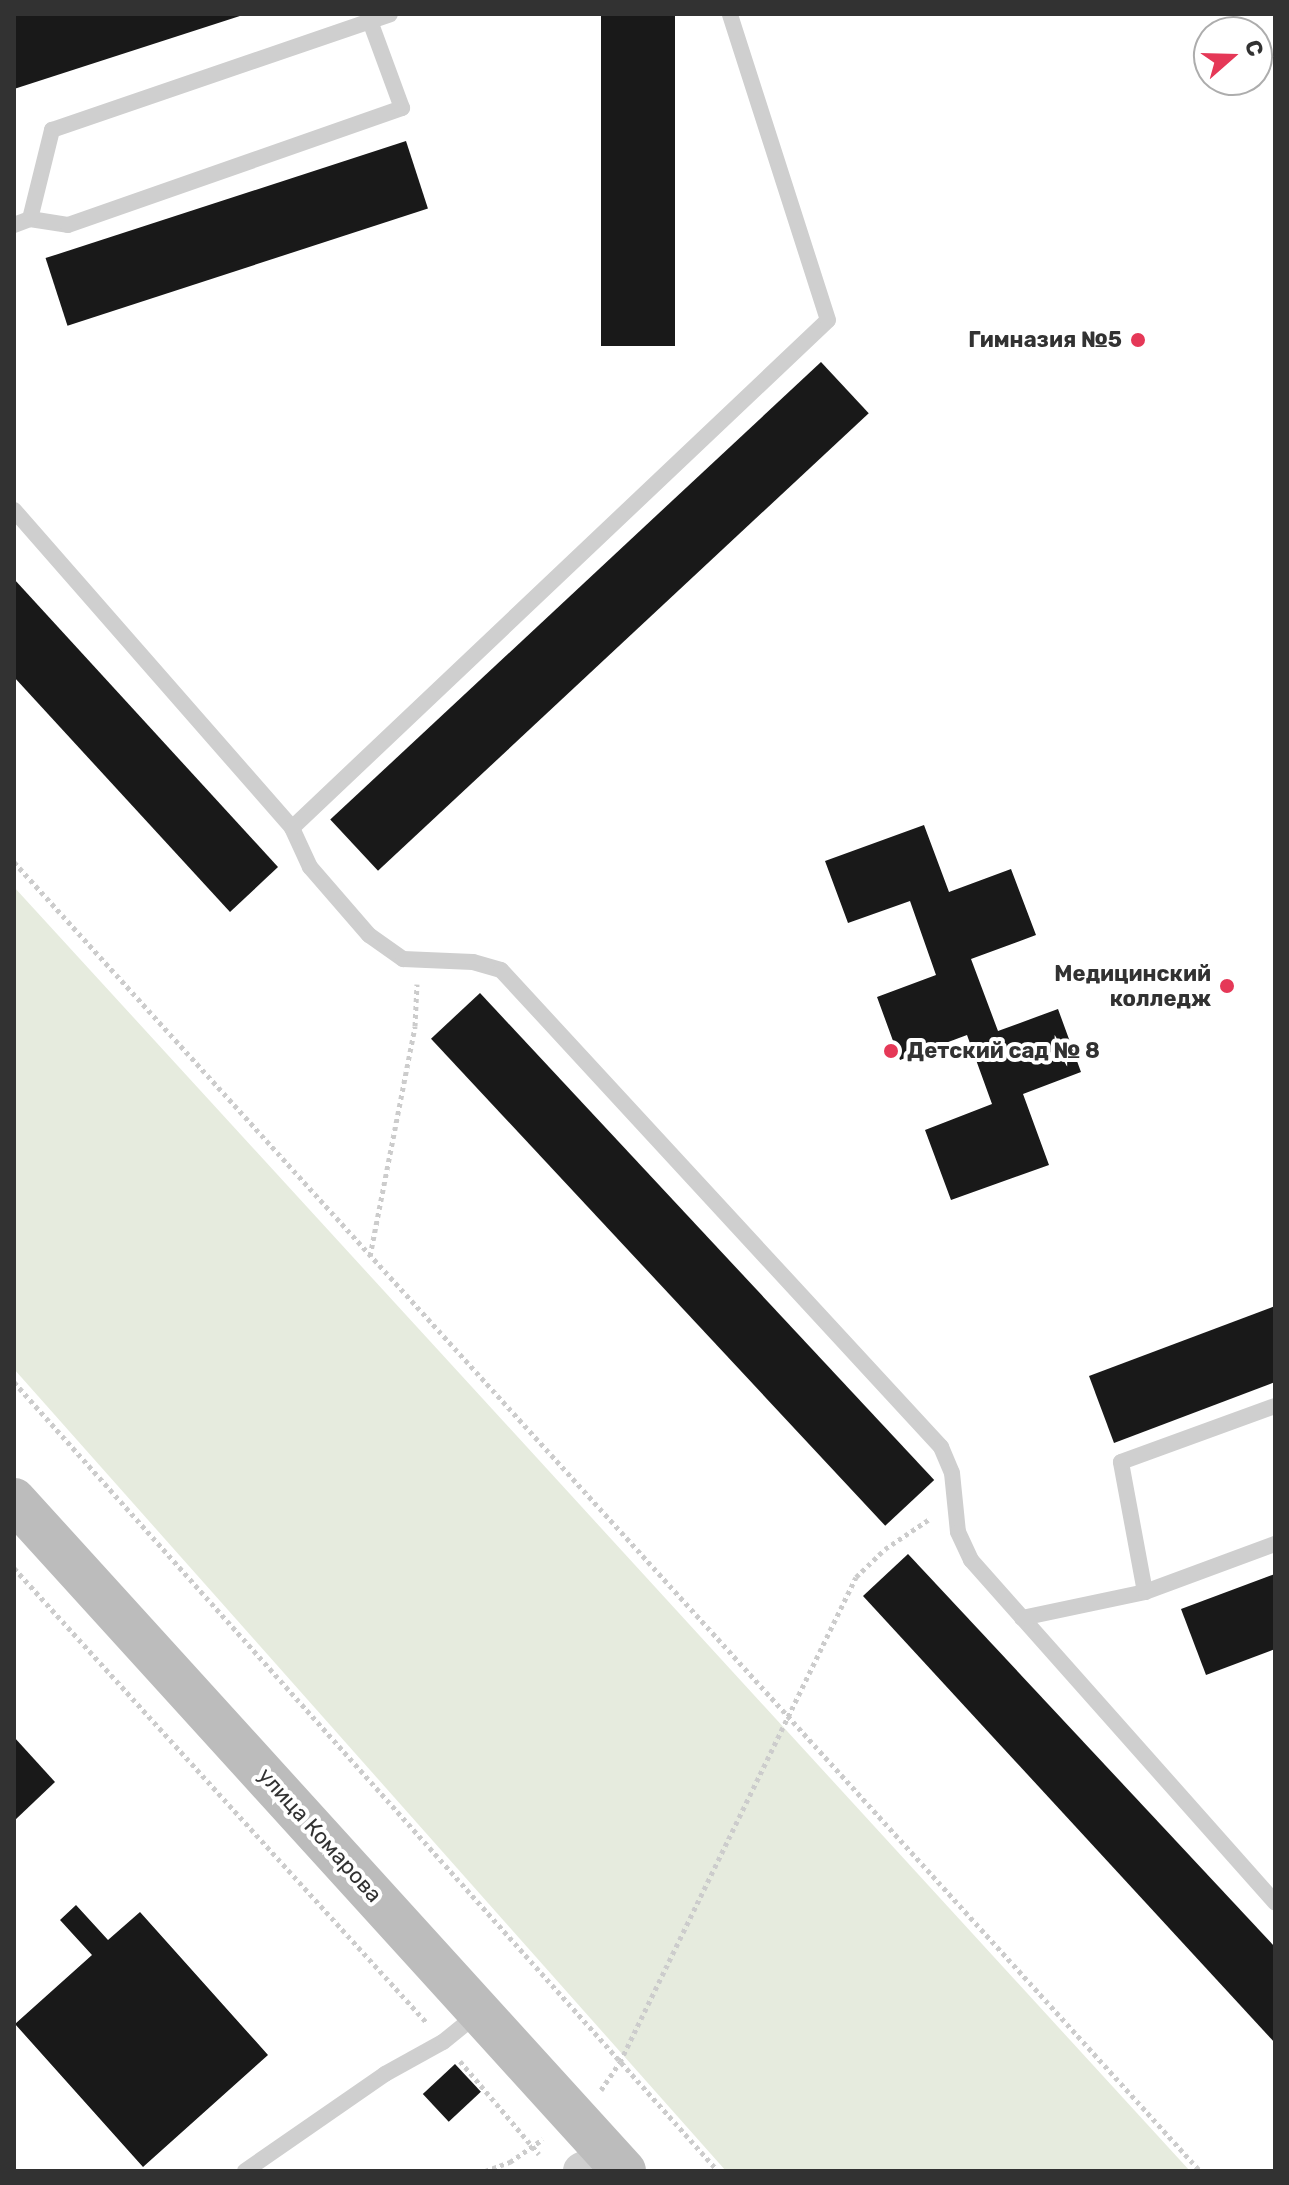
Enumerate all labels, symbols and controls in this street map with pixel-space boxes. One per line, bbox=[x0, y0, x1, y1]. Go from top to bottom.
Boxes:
north arrow bbox=[1193, 16, 1273, 96]
text: С bbox=[1239, 36, 1269, 60]
place label: Гимназия №5 bbox=[968, 327, 1122, 353]
marker: Гимназия №5 bbox=[1129, 331, 1147, 349]
place label: Медицинский колледж bbox=[1054, 960, 1211, 1012]
marker: Медицинский колледж bbox=[1218, 977, 1236, 995]
place label: Детский сад № 8 bbox=[907, 1038, 1100, 1064]
marker: Детский сад № 8 bbox=[882, 1042, 900, 1060]
street label: улица Комарова bbox=[253, 1762, 387, 1908]

